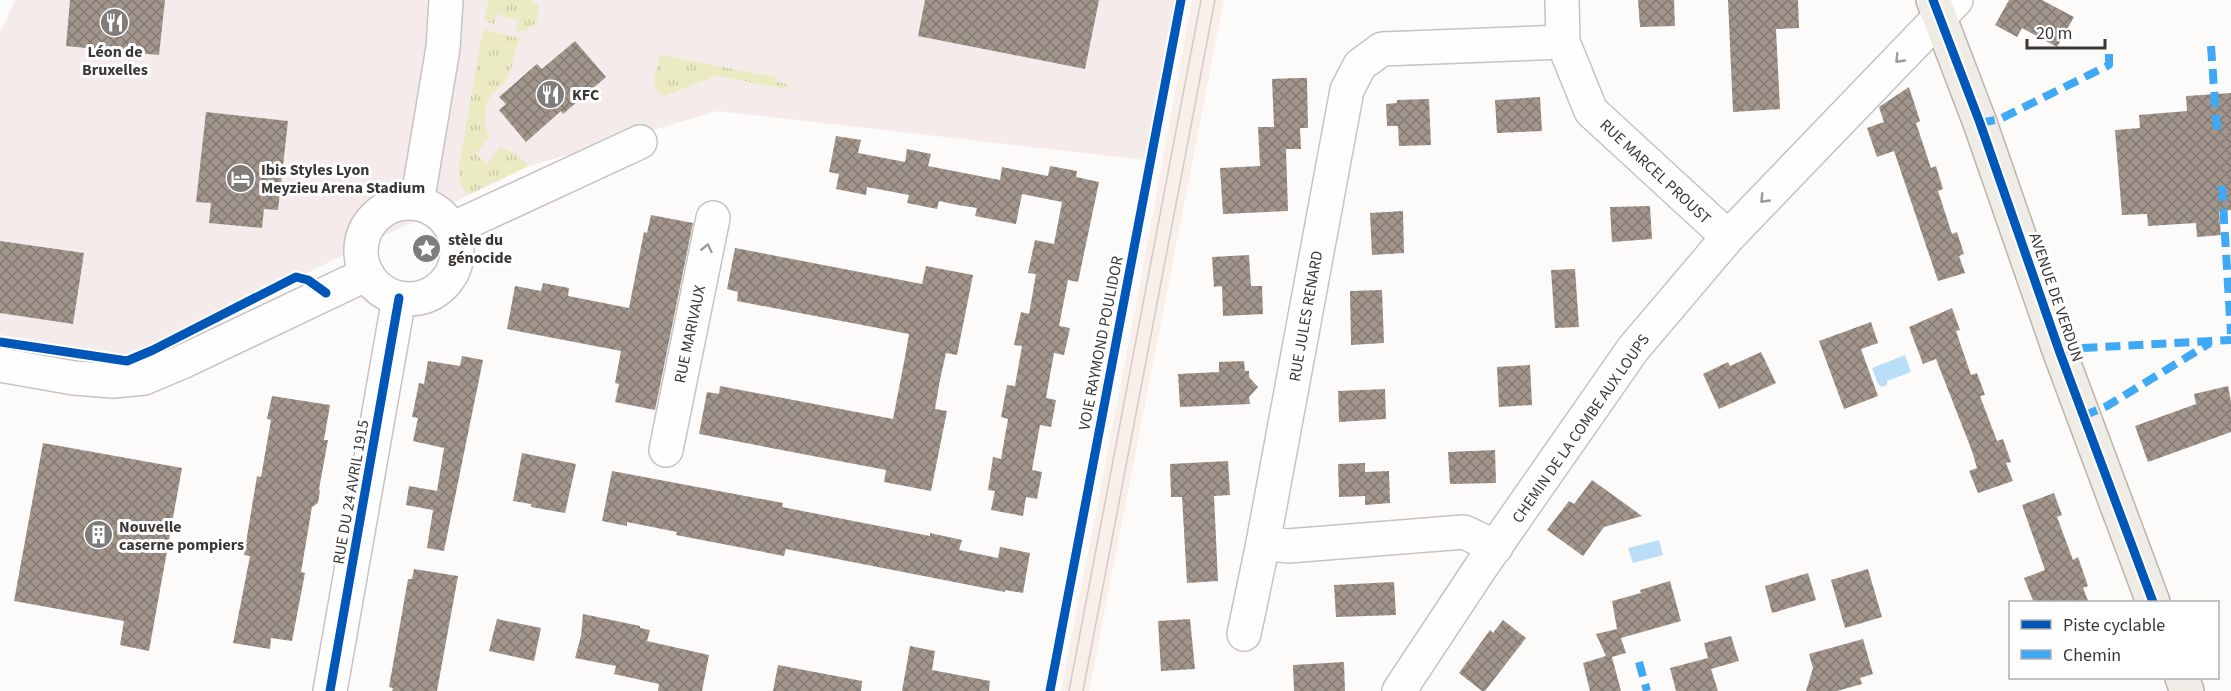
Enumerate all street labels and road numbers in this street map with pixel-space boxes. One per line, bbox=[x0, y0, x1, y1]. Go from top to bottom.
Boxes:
street label: RUE MARCEL PROUST bbox=[1595, 114, 1716, 229]
street label: AVENUE DE VERDUN bbox=[2024, 230, 2088, 365]
street label: RUE JULES RENARD bbox=[1284, 249, 1328, 383]
street label: VOIE RAYMOND POULIDOR bbox=[1073, 254, 1129, 432]
street label: RUE MARIVAUX bbox=[669, 283, 711, 385]
street label: CHEMIN DE LA COMBE AUX LOUPS bbox=[1507, 330, 1655, 528]
street label: RUE DU 24 AVRIL 1915 bbox=[327, 418, 375, 566]

